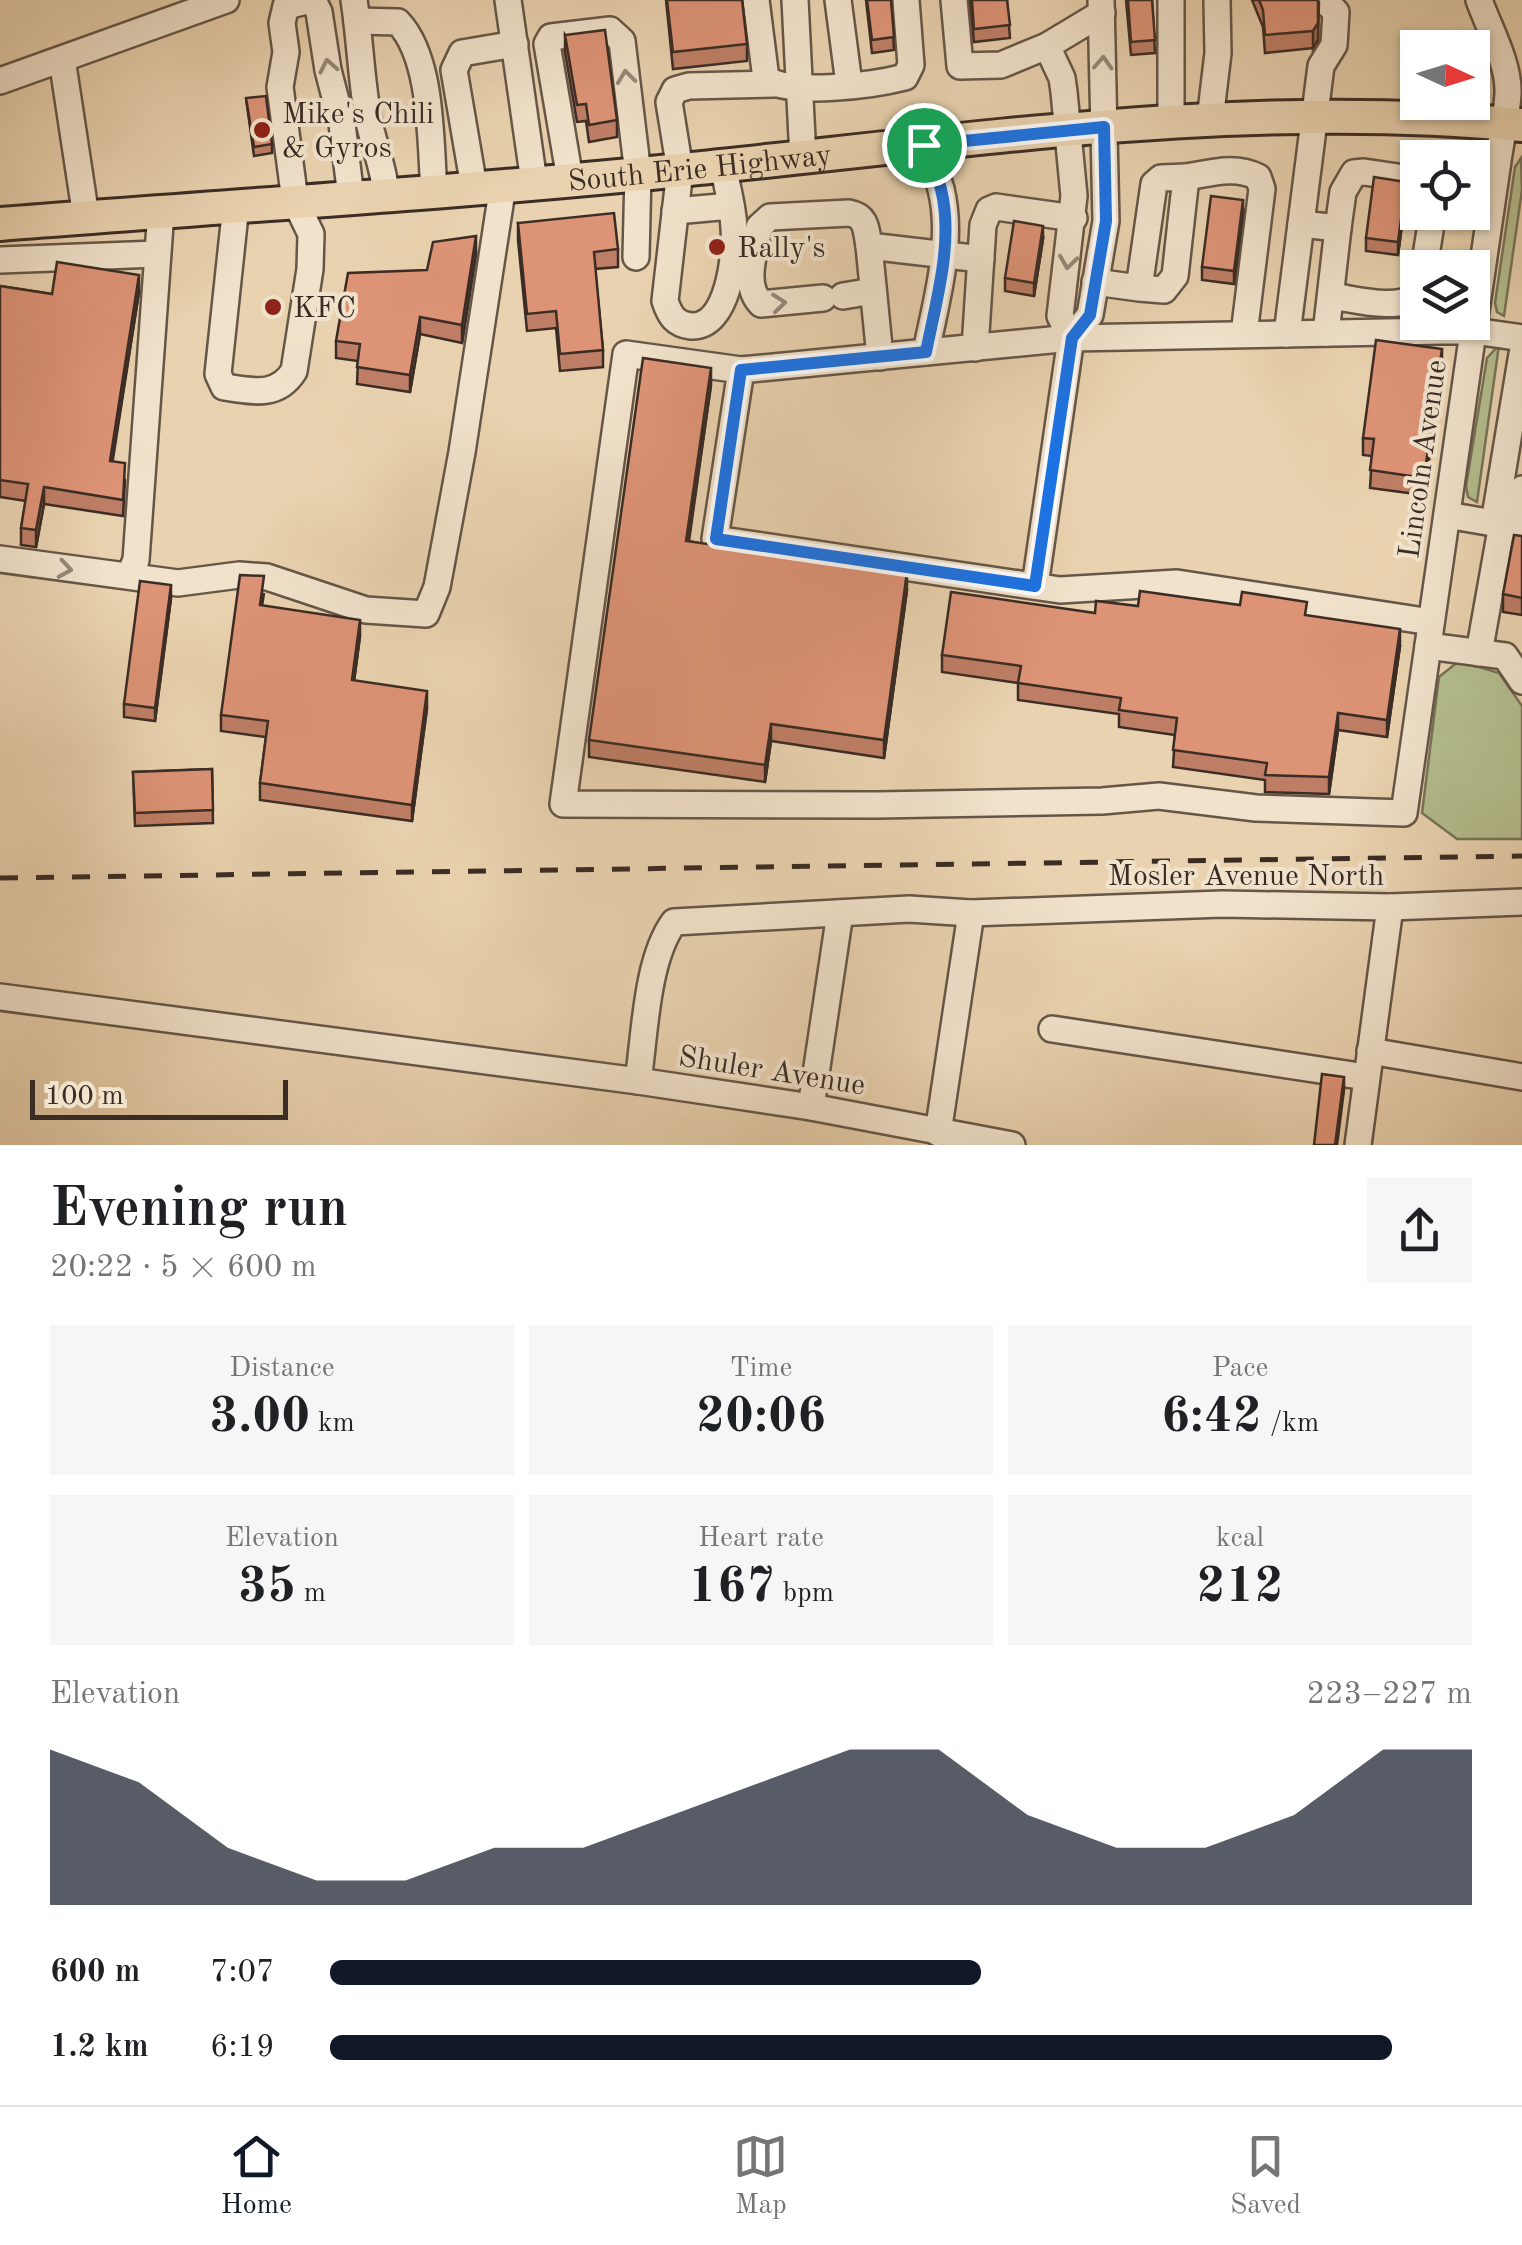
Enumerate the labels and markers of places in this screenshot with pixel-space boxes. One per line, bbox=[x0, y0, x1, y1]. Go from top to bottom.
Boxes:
place label: Mike's Chili & Gyros bbox=[282, 100, 434, 164]
pin bbox=[882, 103, 967, 188]
marker: Mike's Chili & Gyros bbox=[251, 119, 273, 141]
place label: Rally's bbox=[737, 234, 826, 264]
marker: Rally's bbox=[706, 236, 728, 258]
place label: KFC bbox=[293, 294, 356, 324]
marker: KFC bbox=[262, 296, 284, 318]

